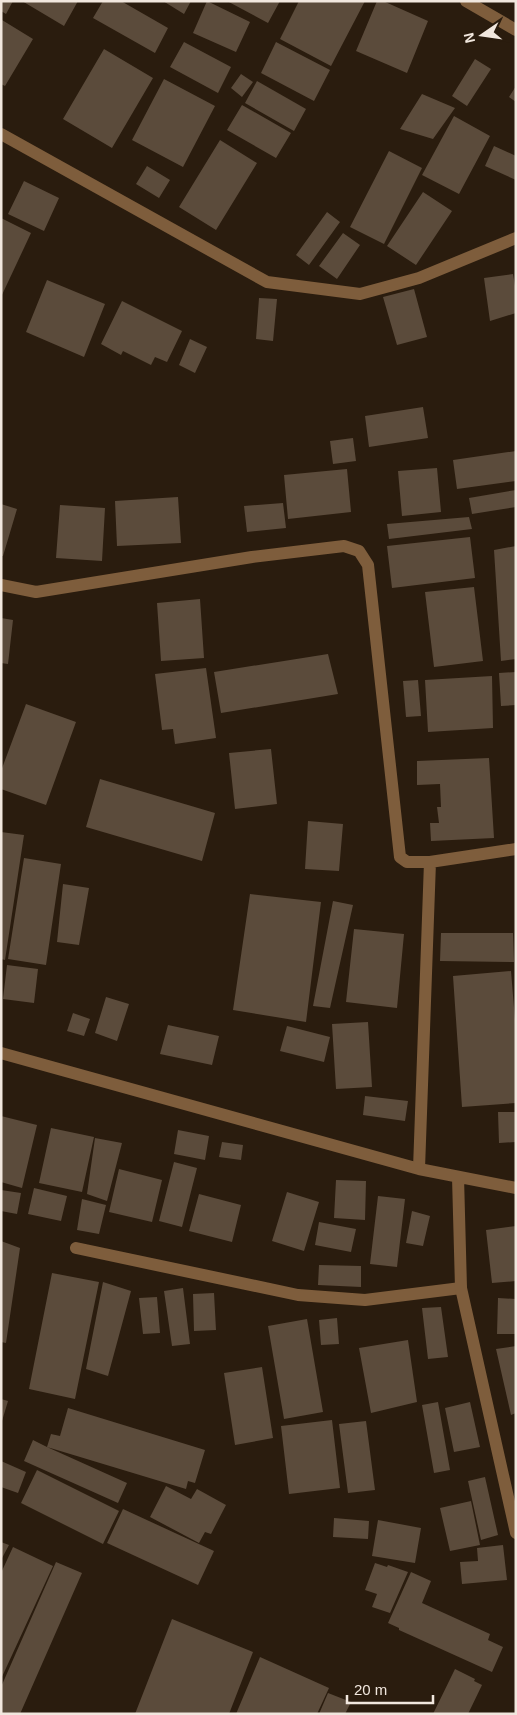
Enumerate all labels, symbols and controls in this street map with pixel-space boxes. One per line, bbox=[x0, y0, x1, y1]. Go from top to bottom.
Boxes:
north arrow bbox=[457, 10, 507, 60]
text: N bbox=[460, 31, 478, 45]
scale bar bbox=[347, 1672, 433, 1704]
text: 20 m bbox=[354, 1681, 387, 1698]

